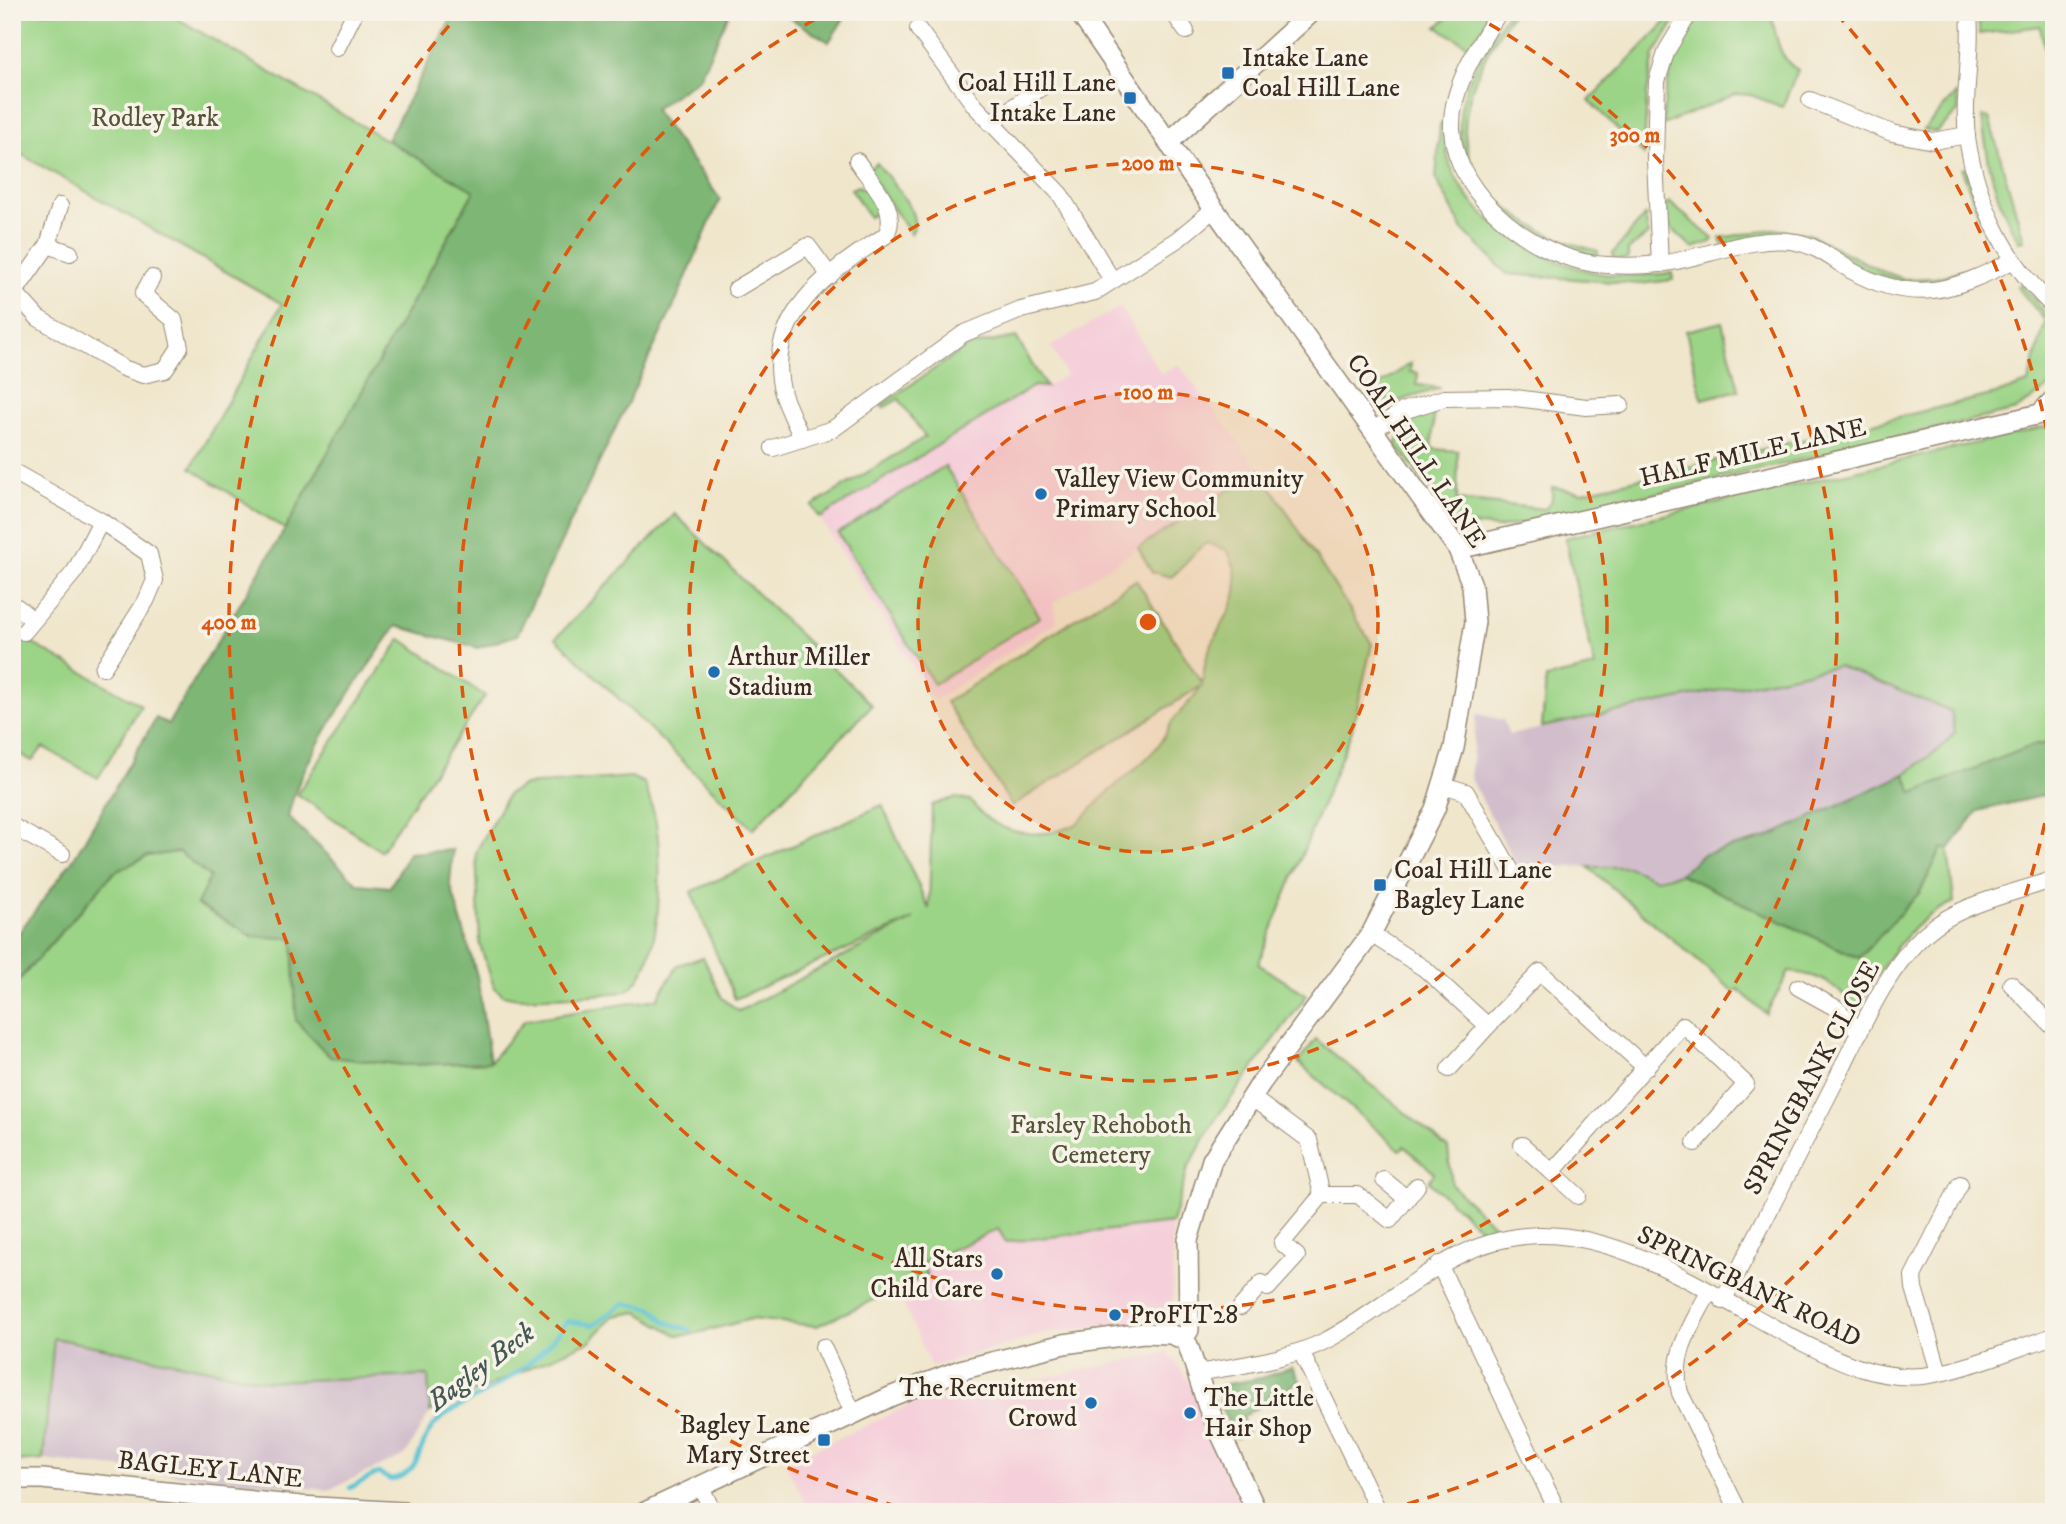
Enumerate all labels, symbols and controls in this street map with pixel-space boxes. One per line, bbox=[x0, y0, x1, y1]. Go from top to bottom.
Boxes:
place label: Intake Lane Coal Hill Lane bbox=[1242, 42, 1400, 105]
marker: Intake Lane Coal Hill Lane bbox=[1220, 65, 1236, 81]
place label: Coal Hill Lane Intake Lane bbox=[958, 67, 1116, 130]
marker: Coal Hill Lane Intake Lane bbox=[1122, 90, 1138, 106]
park label: Rodley Park bbox=[91, 102, 219, 135]
text: 300 m bbox=[1610, 123, 1661, 149]
text: 200 m bbox=[1121, 151, 1175, 177]
street label: COAL HILL LANE bbox=[1339, 348, 1493, 554]
text: 100 m bbox=[1123, 380, 1173, 406]
street label: HALF MILE LANE bbox=[1637, 411, 1869, 495]
place label: Valley View Community Primary School bbox=[1054, 463, 1304, 526]
marker: Valley View Community Primary School bbox=[1033, 486, 1049, 502]
text: 400 m bbox=[202, 610, 257, 636]
centre of rings bbox=[1136, 610, 1160, 634]
place label: Arthur Miller Stadium bbox=[728, 641, 871, 704]
marker: Arthur Miller Stadium bbox=[706, 664, 722, 680]
place label: Coal Hill Lane Bagley Lane bbox=[1394, 854, 1552, 917]
marker: Coal Hill Lane Bagley Lane bbox=[1372, 877, 1388, 893]
street label: SPRINGBANK CLOSE bbox=[1736, 955, 1888, 1201]
park label: Farsley Rehoboth Cemetery bbox=[1010, 1109, 1192, 1172]
street label: SPRINGBANK ROAD bbox=[1631, 1218, 1867, 1356]
place label: All Stars Child Care bbox=[870, 1243, 983, 1306]
marker: All Stars Child Care bbox=[989, 1266, 1005, 1282]
place label: ProFIT28 bbox=[1129, 1299, 1238, 1332]
marker: ProFIT28 bbox=[1107, 1307, 1123, 1323]
water label: Bagley Beck bbox=[419, 1315, 542, 1419]
place label: The Recruitment Crowd bbox=[899, 1372, 1077, 1435]
place label: The Little Hair Shop bbox=[1204, 1382, 1314, 1445]
marker: The Recruitment Crowd bbox=[1083, 1395, 1099, 1411]
marker: The Little Hair Shop bbox=[1182, 1405, 1198, 1421]
place label: Bagley Lane Mary Street bbox=[679, 1409, 810, 1472]
marker: Bagley Lane Mary Street bbox=[816, 1432, 832, 1448]
street label: BAGLEY LANE bbox=[116, 1444, 304, 1496]

